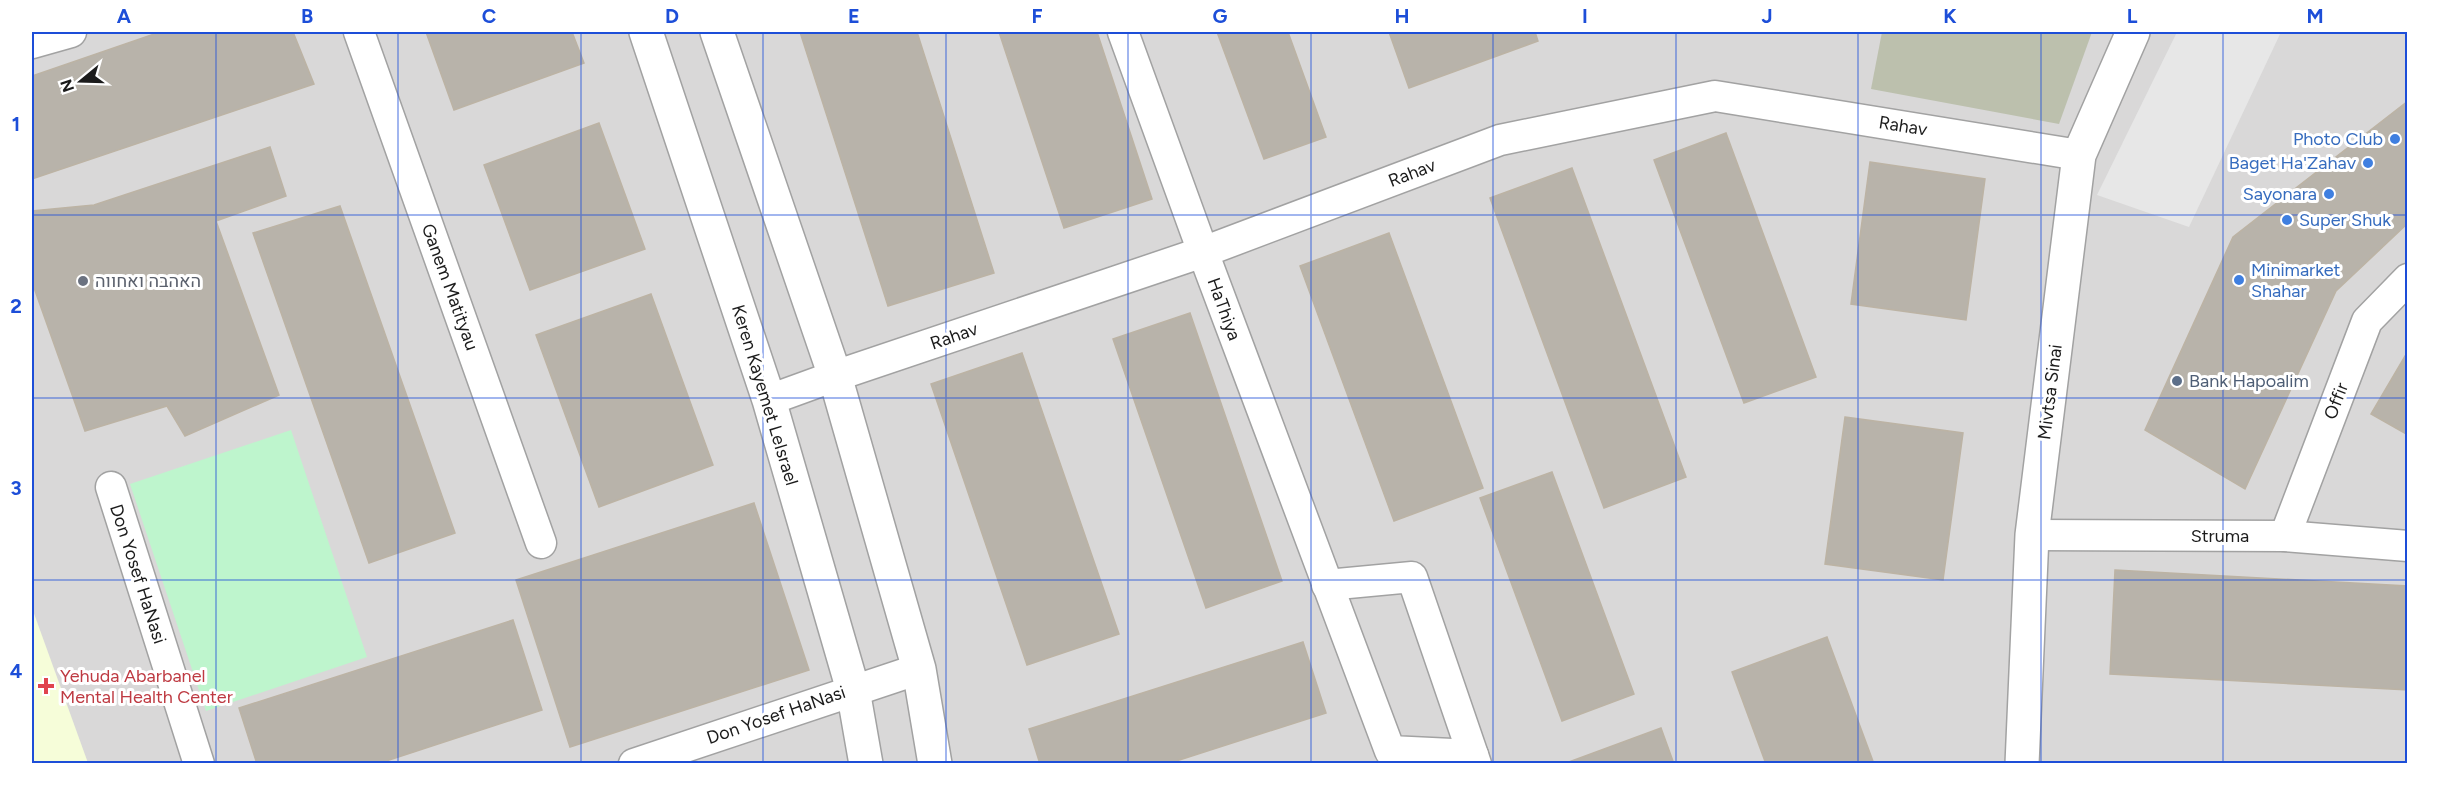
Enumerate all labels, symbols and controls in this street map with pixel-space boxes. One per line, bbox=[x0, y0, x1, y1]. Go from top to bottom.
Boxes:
text: A bbox=[117, 4, 132, 28]
text: B bbox=[301, 4, 313, 28]
text: C bbox=[482, 4, 496, 28]
text: D bbox=[665, 4, 679, 28]
text: E bbox=[848, 4, 860, 28]
text: F bbox=[1031, 4, 1043, 28]
text: G bbox=[1213, 4, 1228, 28]
text: H bbox=[1395, 4, 1410, 28]
text: I bbox=[1582, 4, 1588, 28]
text: J bbox=[1761, 4, 1773, 28]
text: K bbox=[1943, 4, 1957, 28]
text: L bbox=[2127, 4, 2138, 28]
text: M bbox=[2306, 4, 2324, 28]
north arrow bbox=[51, 51, 111, 111]
text: N bbox=[56, 77, 78, 95]
street label: Rahav bbox=[1877, 111, 1929, 141]
text: 1 bbox=[12, 112, 20, 136]
place label: Photo Club bbox=[2293, 128, 2383, 150]
marker: Photo Club bbox=[2388, 132, 2402, 146]
place label: Baget Ha'Zahav bbox=[2229, 152, 2357, 174]
street label: Rahav bbox=[1385, 154, 1439, 192]
marker: Baget Ha'Zahav bbox=[2361, 156, 2375, 170]
place label: Sayonara bbox=[2243, 183, 2317, 205]
marker: Sayonara bbox=[2322, 187, 2336, 201]
place label: Super Shuk bbox=[2299, 209, 2391, 231]
marker: Super Shuk bbox=[2280, 213, 2294, 227]
street label: Ganem Matityau bbox=[417, 221, 483, 353]
place label: Minimarket Shahar bbox=[2251, 259, 2341, 302]
place label: האהבה ואחווה bbox=[95, 270, 201, 292]
marker: Minimarket Shahar bbox=[2232, 273, 2246, 287]
marker: האהבה ואחווה bbox=[76, 274, 90, 288]
street label: HaThiya bbox=[1202, 275, 1246, 343]
text: 2 bbox=[10, 294, 22, 318]
street label: Keren Kayemet LeIsrael bbox=[727, 302, 803, 488]
street label: Rahav bbox=[927, 317, 981, 354]
street label: Mivtsa Sinai bbox=[2033, 343, 2067, 441]
place label: Bank Hapoalim bbox=[2189, 370, 2309, 392]
marker: Bank Hapoalim bbox=[2170, 374, 2184, 388]
street label: Offir bbox=[2319, 380, 2353, 422]
text: 3 bbox=[10, 476, 22, 500]
street label: Don Yosef HaNasi bbox=[105, 502, 171, 646]
street label: Struma bbox=[2191, 525, 2249, 547]
text: 4 bbox=[10, 659, 23, 683]
place label: Yehuda Abarbanel Mental Health Center bbox=[60, 665, 233, 708]
marker: Yehuda Abarbanel Mental Health Center bbox=[37, 677, 55, 695]
street label: Don Yosef HaNasi bbox=[704, 681, 848, 749]

